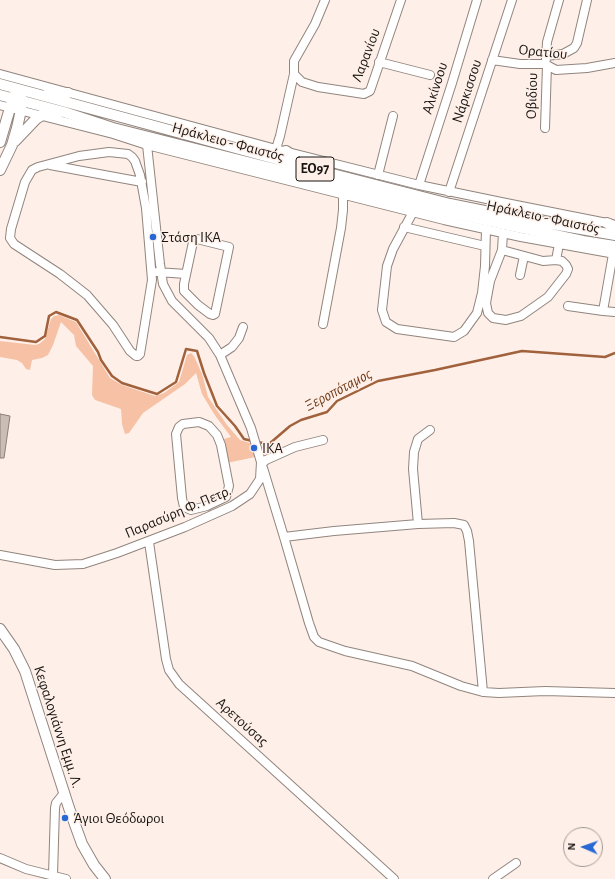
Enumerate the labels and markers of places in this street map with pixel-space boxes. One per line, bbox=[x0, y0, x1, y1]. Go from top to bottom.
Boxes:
place label: Στάση ΙΚΑ bbox=[161, 228, 221, 246]
marker: Στάση ΙΚΑ bbox=[148, 232, 158, 242]
place label: IKA bbox=[262, 439, 283, 457]
marker: IKA bbox=[249, 443, 259, 453]
place label: Άγιοι Θεόδωροι bbox=[73, 809, 164, 827]
marker: Άγιοι Θεόδωροι bbox=[60, 813, 70, 823]

